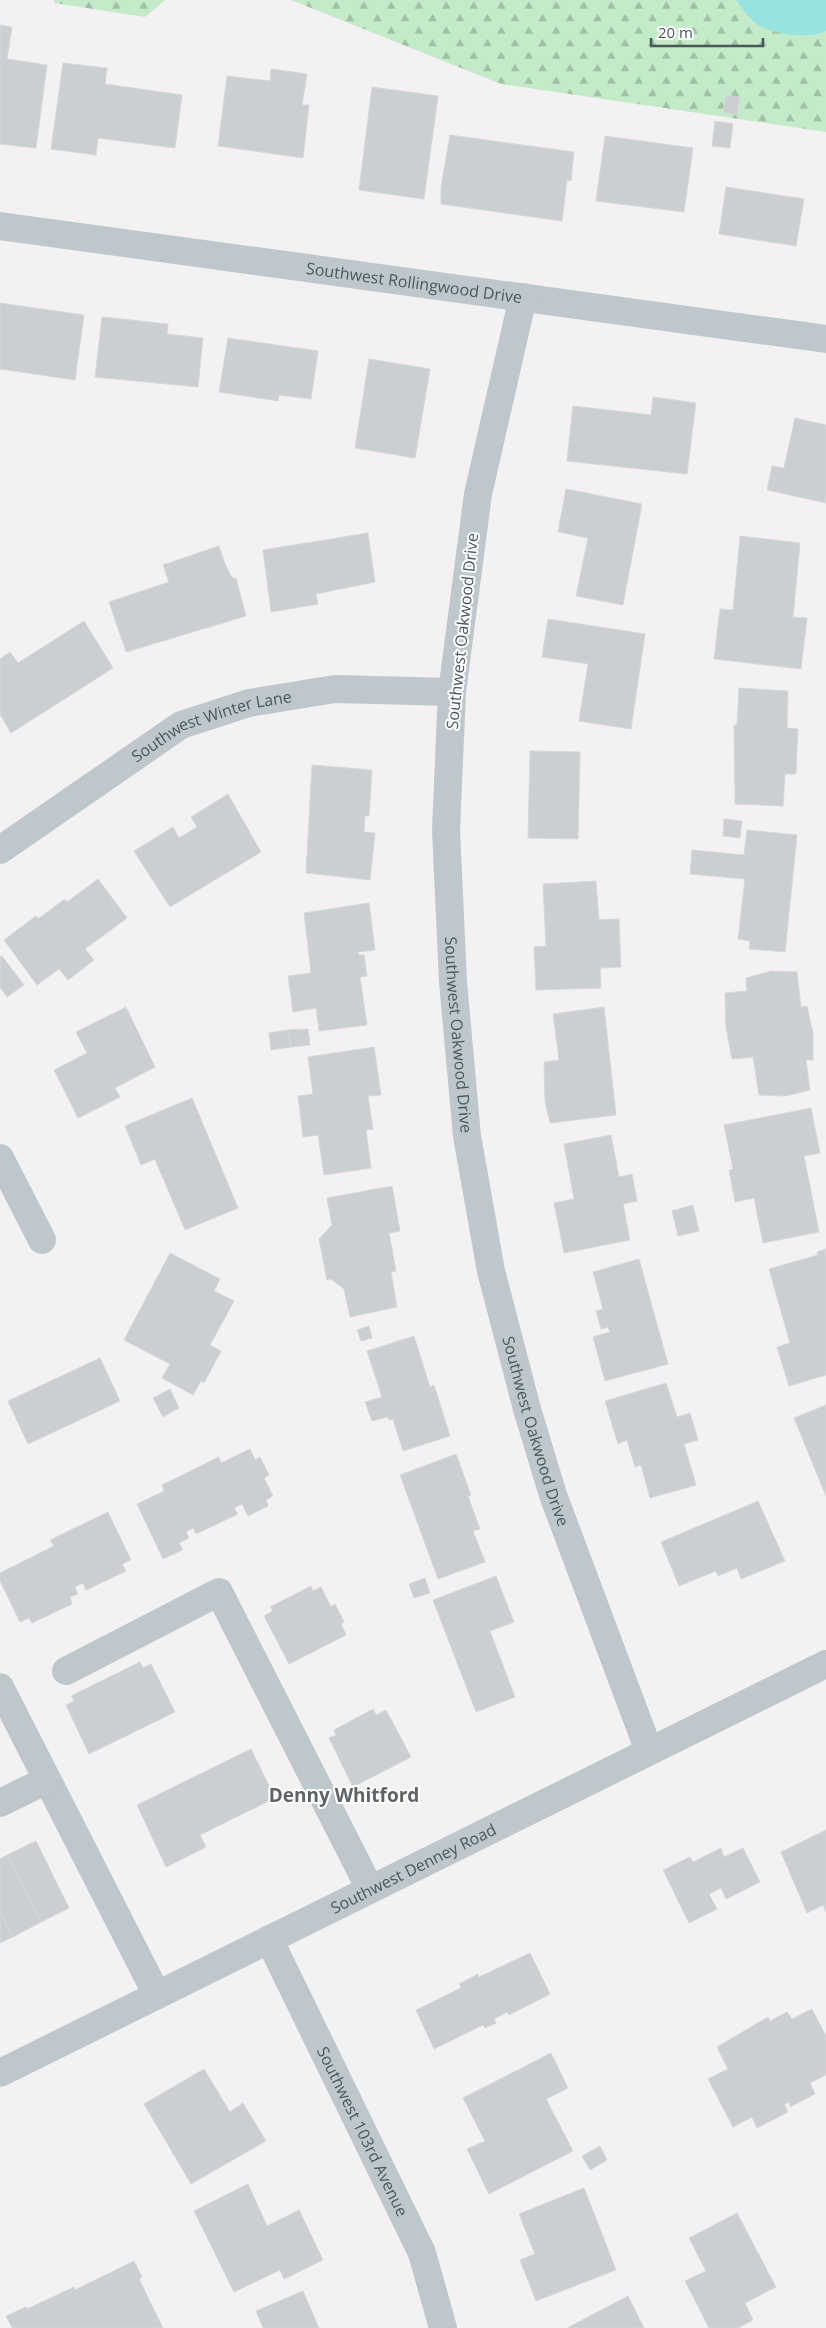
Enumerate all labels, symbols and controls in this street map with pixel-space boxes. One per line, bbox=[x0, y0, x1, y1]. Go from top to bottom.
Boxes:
scale bar bbox=[651, 15, 764, 47]
text: 20 m bbox=[658, 22, 693, 42]
street label: Southwest Rollingwood Drive bbox=[305, 257, 523, 308]
street label: Southwest Oakwood Drive bbox=[441, 532, 483, 730]
street label: Southwest Winter Lane bbox=[127, 685, 293, 767]
street label: Southwest Oakwood Drive bbox=[440, 936, 478, 1134]
street label: Southwest Oakwood Drive bbox=[497, 1334, 575, 1529]
district label: Denny Whitford bbox=[269, 1782, 419, 1808]
street label: Southwest Denney Road bbox=[327, 1818, 500, 1919]
street label: Southwest 103rd Avenue bbox=[312, 2043, 413, 2220]

